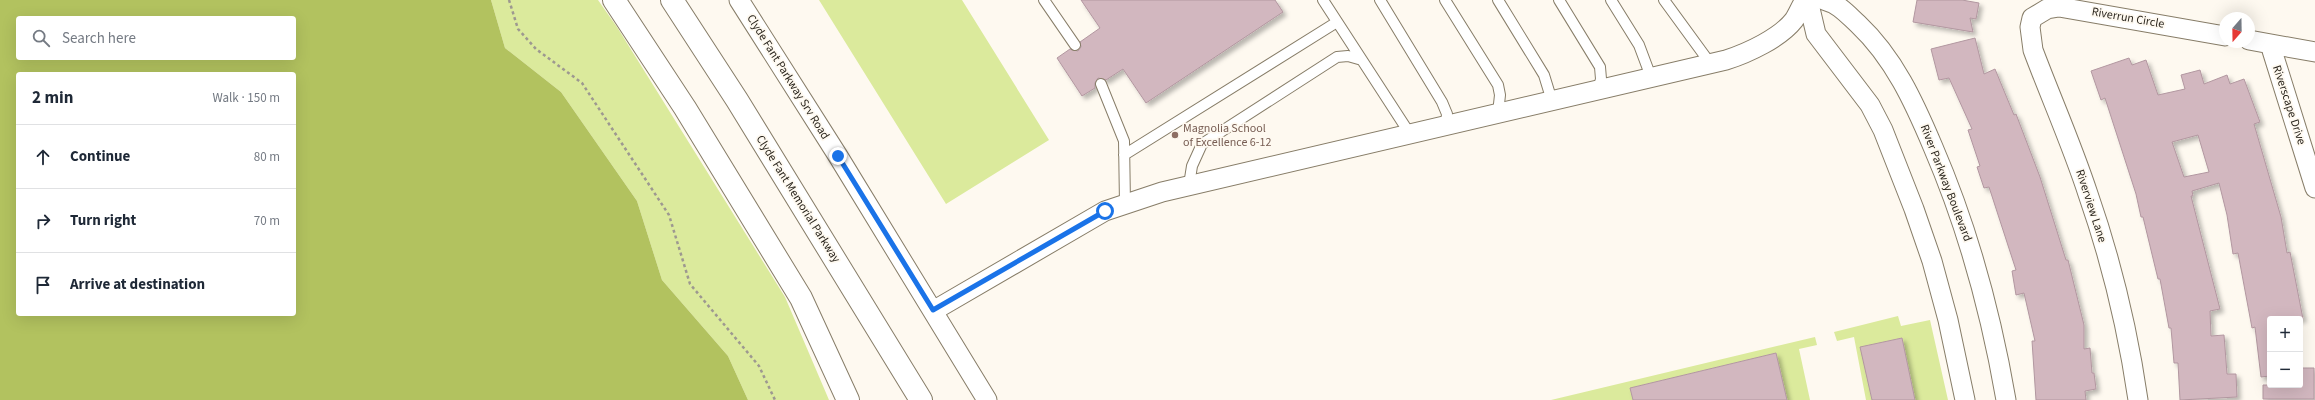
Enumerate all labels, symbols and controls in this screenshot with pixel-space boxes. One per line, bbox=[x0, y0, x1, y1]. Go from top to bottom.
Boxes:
street label: Riverrun Circle bbox=[2090, 3, 2166, 33]
street label: Clyde Fant Parkway Srv Road bbox=[742, 11, 834, 143]
north arrow bbox=[2219, 12, 2255, 48]
search box bbox=[16, 16, 296, 60]
icon: search bbox=[30, 27, 52, 49]
text: Search here bbox=[62, 28, 136, 49]
street label: Riverscape Drive bbox=[2268, 63, 2310, 147]
text: 2 min bbox=[32, 86, 73, 110]
text: Walk · 150 m bbox=[212, 89, 280, 107]
place label: Magnolia School of Excellence 6-12 bbox=[1183, 120, 1272, 151]
street label: River Parkway Boulevard bbox=[1916, 122, 1976, 244]
marker: Magnolia School of Excellence 6-12 bbox=[1170, 130, 1180, 140]
street label: Clyde Fant Memorial Parkway bbox=[752, 132, 844, 266]
icon: ahead bbox=[32, 146, 54, 168]
text: Continue bbox=[70, 146, 130, 167]
route end bbox=[829, 147, 847, 165]
text: 80 m bbox=[254, 148, 280, 166]
street label: Riverview Lane bbox=[2071, 167, 2111, 245]
route start bbox=[1096, 202, 1114, 220]
icon: right bbox=[32, 210, 54, 232]
text: Turn right bbox=[70, 210, 136, 231]
text: 70 m bbox=[254, 212, 280, 230]
icon: arrive bbox=[32, 274, 54, 296]
text: Arrive at destination bbox=[70, 274, 205, 295]
map controls bbox=[2267, 316, 2303, 388]
button: + bbox=[2267, 316, 2303, 352]
button: − bbox=[2267, 352, 2303, 388]

